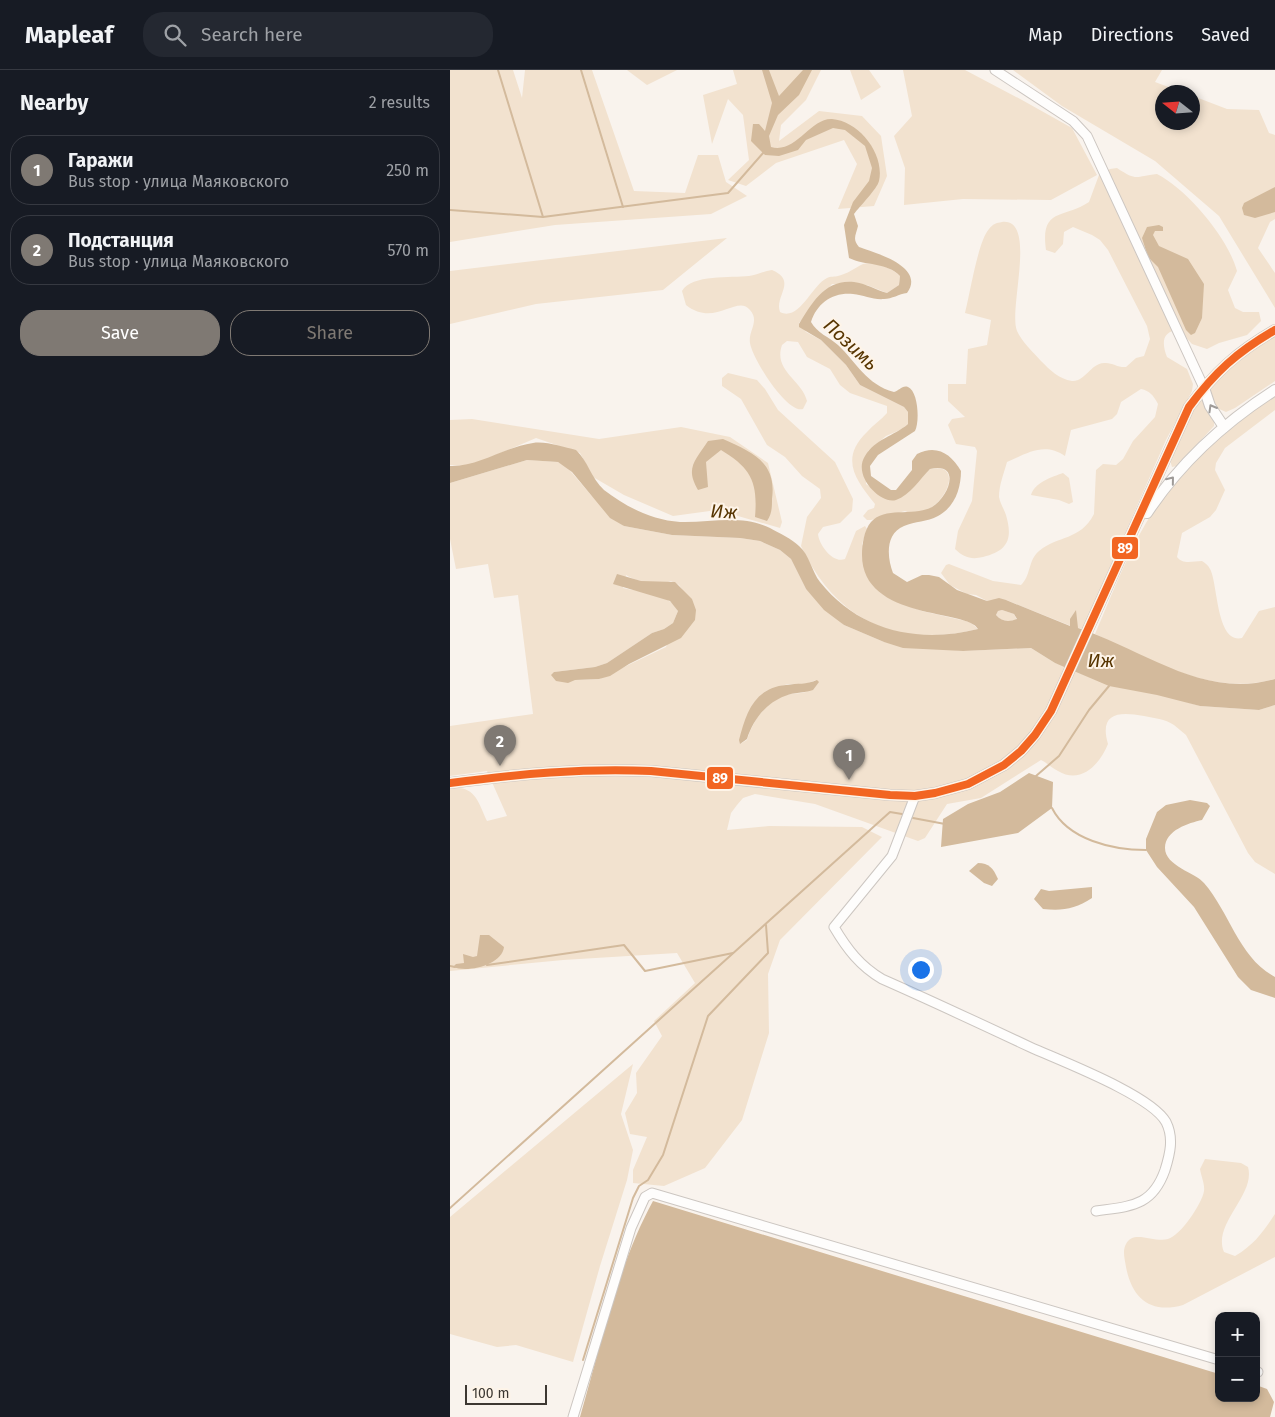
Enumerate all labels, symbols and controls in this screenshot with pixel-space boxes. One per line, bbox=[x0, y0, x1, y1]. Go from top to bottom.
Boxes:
search box bbox=[143, 12, 493, 57]
text: Mapleaf bbox=[25, 21, 113, 49]
icon: search bbox=[161, 21, 189, 49]
text: Search here bbox=[201, 23, 303, 46]
text: Map bbox=[1028, 24, 1063, 46]
text: Directions bbox=[1091, 24, 1173, 46]
text: Saved bbox=[1201, 24, 1250, 46]
north arrow bbox=[1155, 85, 1200, 130]
text: Nearby bbox=[20, 90, 88, 116]
text: 2 results bbox=[369, 93, 430, 112]
text: Гаражи bbox=[68, 149, 133, 172]
text: 1 bbox=[33, 161, 41, 180]
text: 250 m bbox=[386, 161, 429, 180]
text: Bus stop · улица Маяковского bbox=[68, 172, 289, 191]
text: Подстанция bbox=[68, 229, 174, 252]
text: 2 bbox=[33, 241, 41, 260]
text: 570 m bbox=[388, 241, 429, 260]
text: Bus stop · улица Маяковского bbox=[68, 252, 289, 271]
button: Save bbox=[20, 310, 220, 356]
button: Share bbox=[230, 310, 430, 356]
water label: Позимь bbox=[819, 314, 883, 375]
one-way arrow bbox=[1208, 405, 1218, 414]
one-way arrow bbox=[1165, 477, 1173, 486]
water label: Иж bbox=[710, 499, 738, 524]
line badge: 89 bbox=[1111, 536, 1139, 560]
text: 89 bbox=[1117, 540, 1133, 557]
water label: Иж bbox=[1087, 649, 1115, 672]
pin: 2 bbox=[484, 725, 516, 766]
pin: 1 bbox=[833, 739, 865, 780]
line badge: 89 bbox=[706, 766, 734, 790]
text: 89 bbox=[712, 770, 728, 787]
your location bbox=[908, 957, 934, 983]
map controls bbox=[1215, 1312, 1260, 1402]
button: + bbox=[1215, 1312, 1260, 1357]
button: − bbox=[1215, 1357, 1260, 1402]
scale bar bbox=[465, 1382, 548, 1405]
text: 100 m bbox=[472, 1385, 509, 1402]

